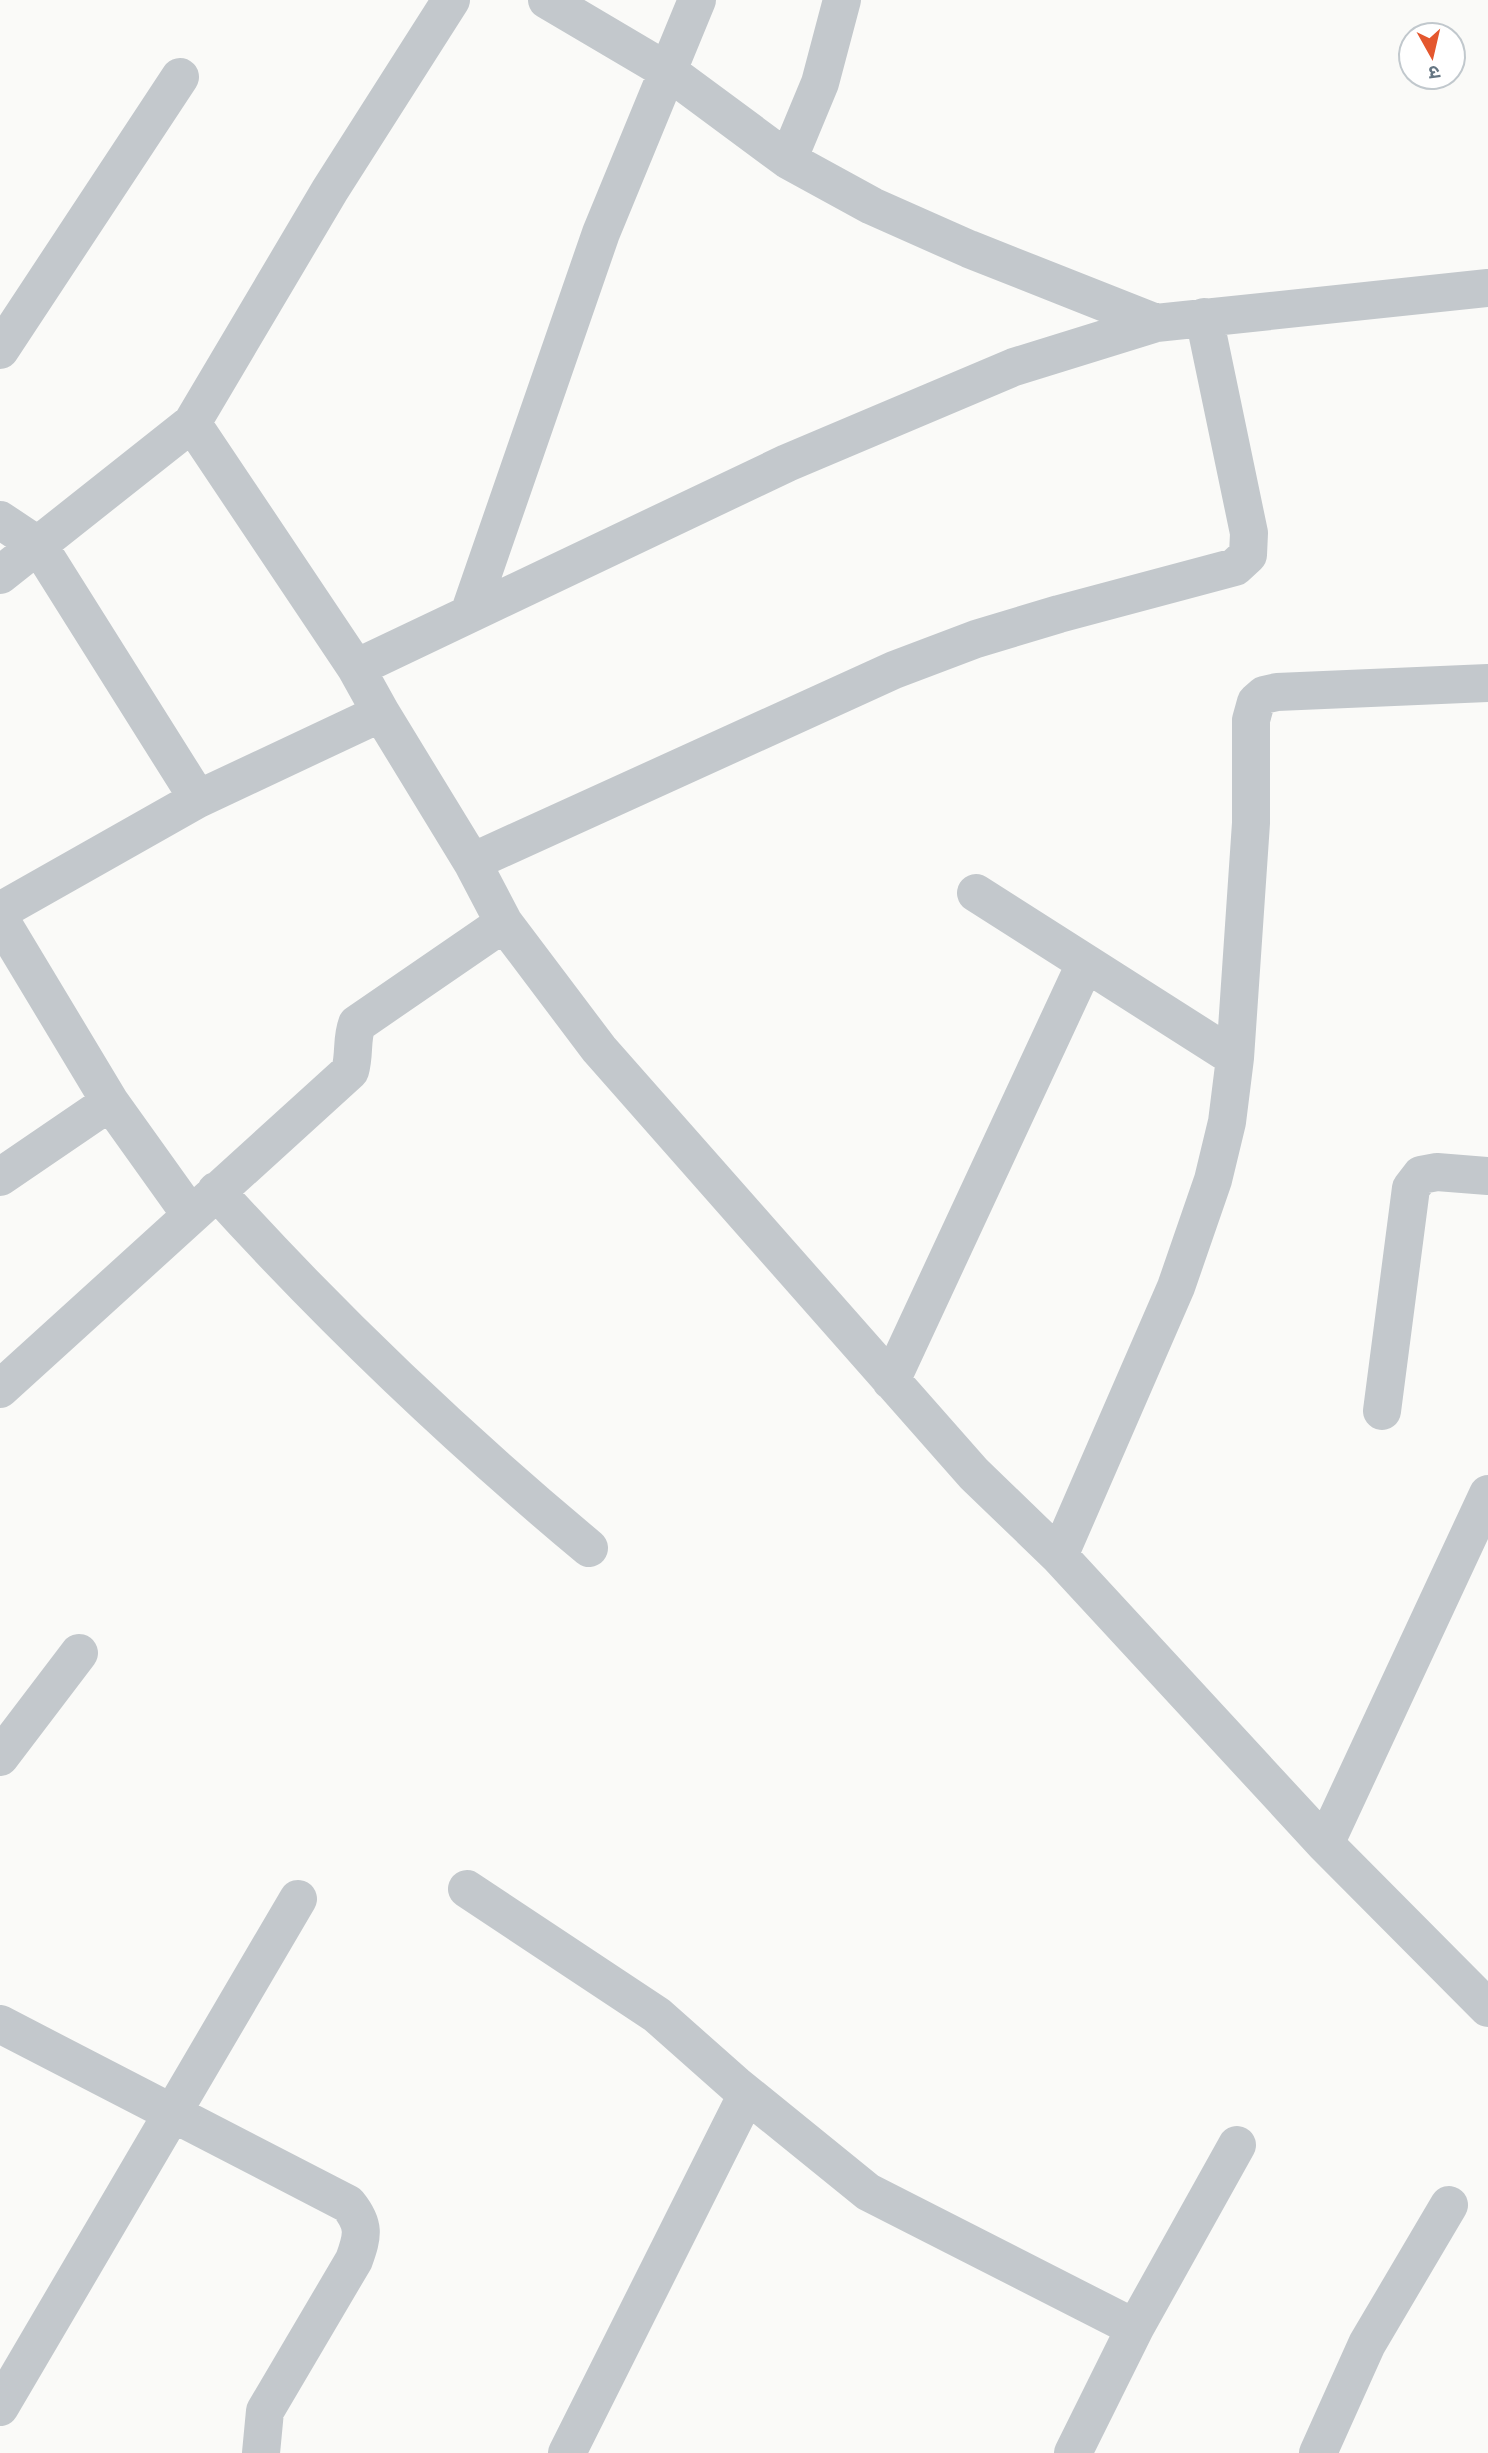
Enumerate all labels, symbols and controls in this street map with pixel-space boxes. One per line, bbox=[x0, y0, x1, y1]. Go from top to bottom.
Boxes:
north arrow bbox=[1397, 21, 1467, 91]
text: उ bbox=[1426, 60, 1441, 85]

